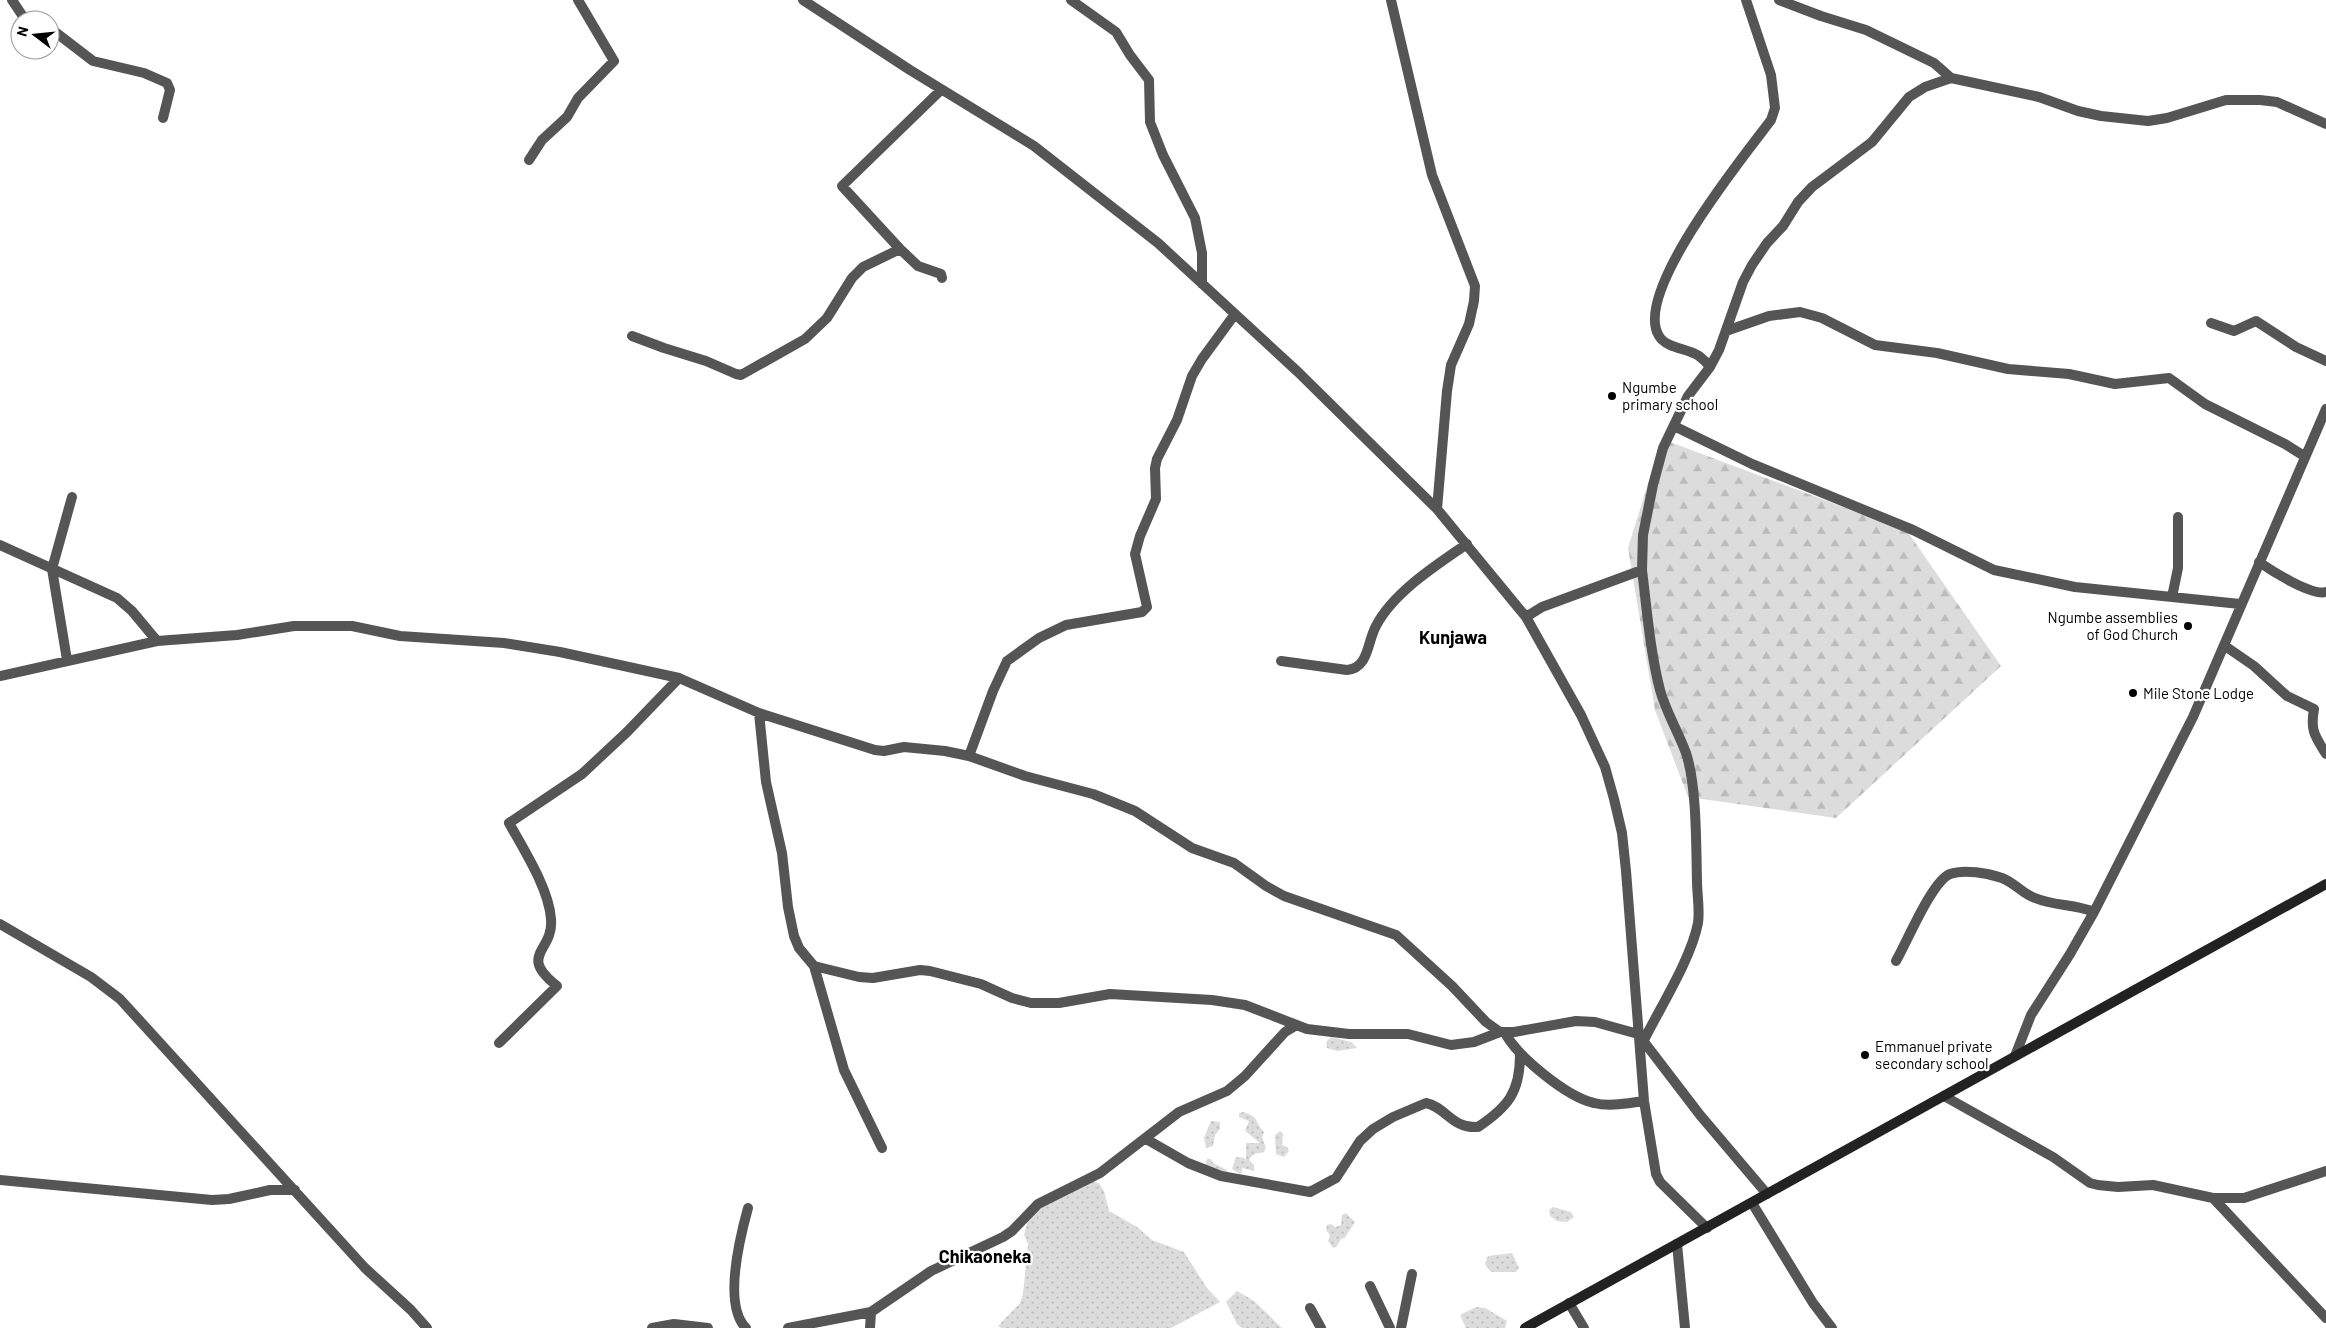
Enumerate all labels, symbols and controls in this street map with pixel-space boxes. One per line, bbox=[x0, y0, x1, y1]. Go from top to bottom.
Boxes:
north arrow bbox=[10, 10, 60, 60]
text: N bbox=[13, 24, 31, 38]
place label: Ngumbe primary school bbox=[1622, 378, 1718, 413]
marker: Ngumbe primary school bbox=[1606, 390, 1618, 402]
place label: Ngumbe assemblies of God Church bbox=[2048, 608, 2178, 643]
marker: Ngumbe assemblies of God Church bbox=[2182, 620, 2194, 632]
district label: Kunjawa bbox=[1419, 626, 1487, 648]
place label: Mile Stone Lodge bbox=[2143, 684, 2254, 702]
marker: Mile Stone Lodge bbox=[2127, 687, 2139, 699]
place label: Emmanuel private secondary school bbox=[1875, 1037, 1992, 1072]
marker: Emmanuel private secondary school bbox=[1859, 1049, 1871, 1061]
district label: Chikaoneka bbox=[939, 1245, 1031, 1267]

